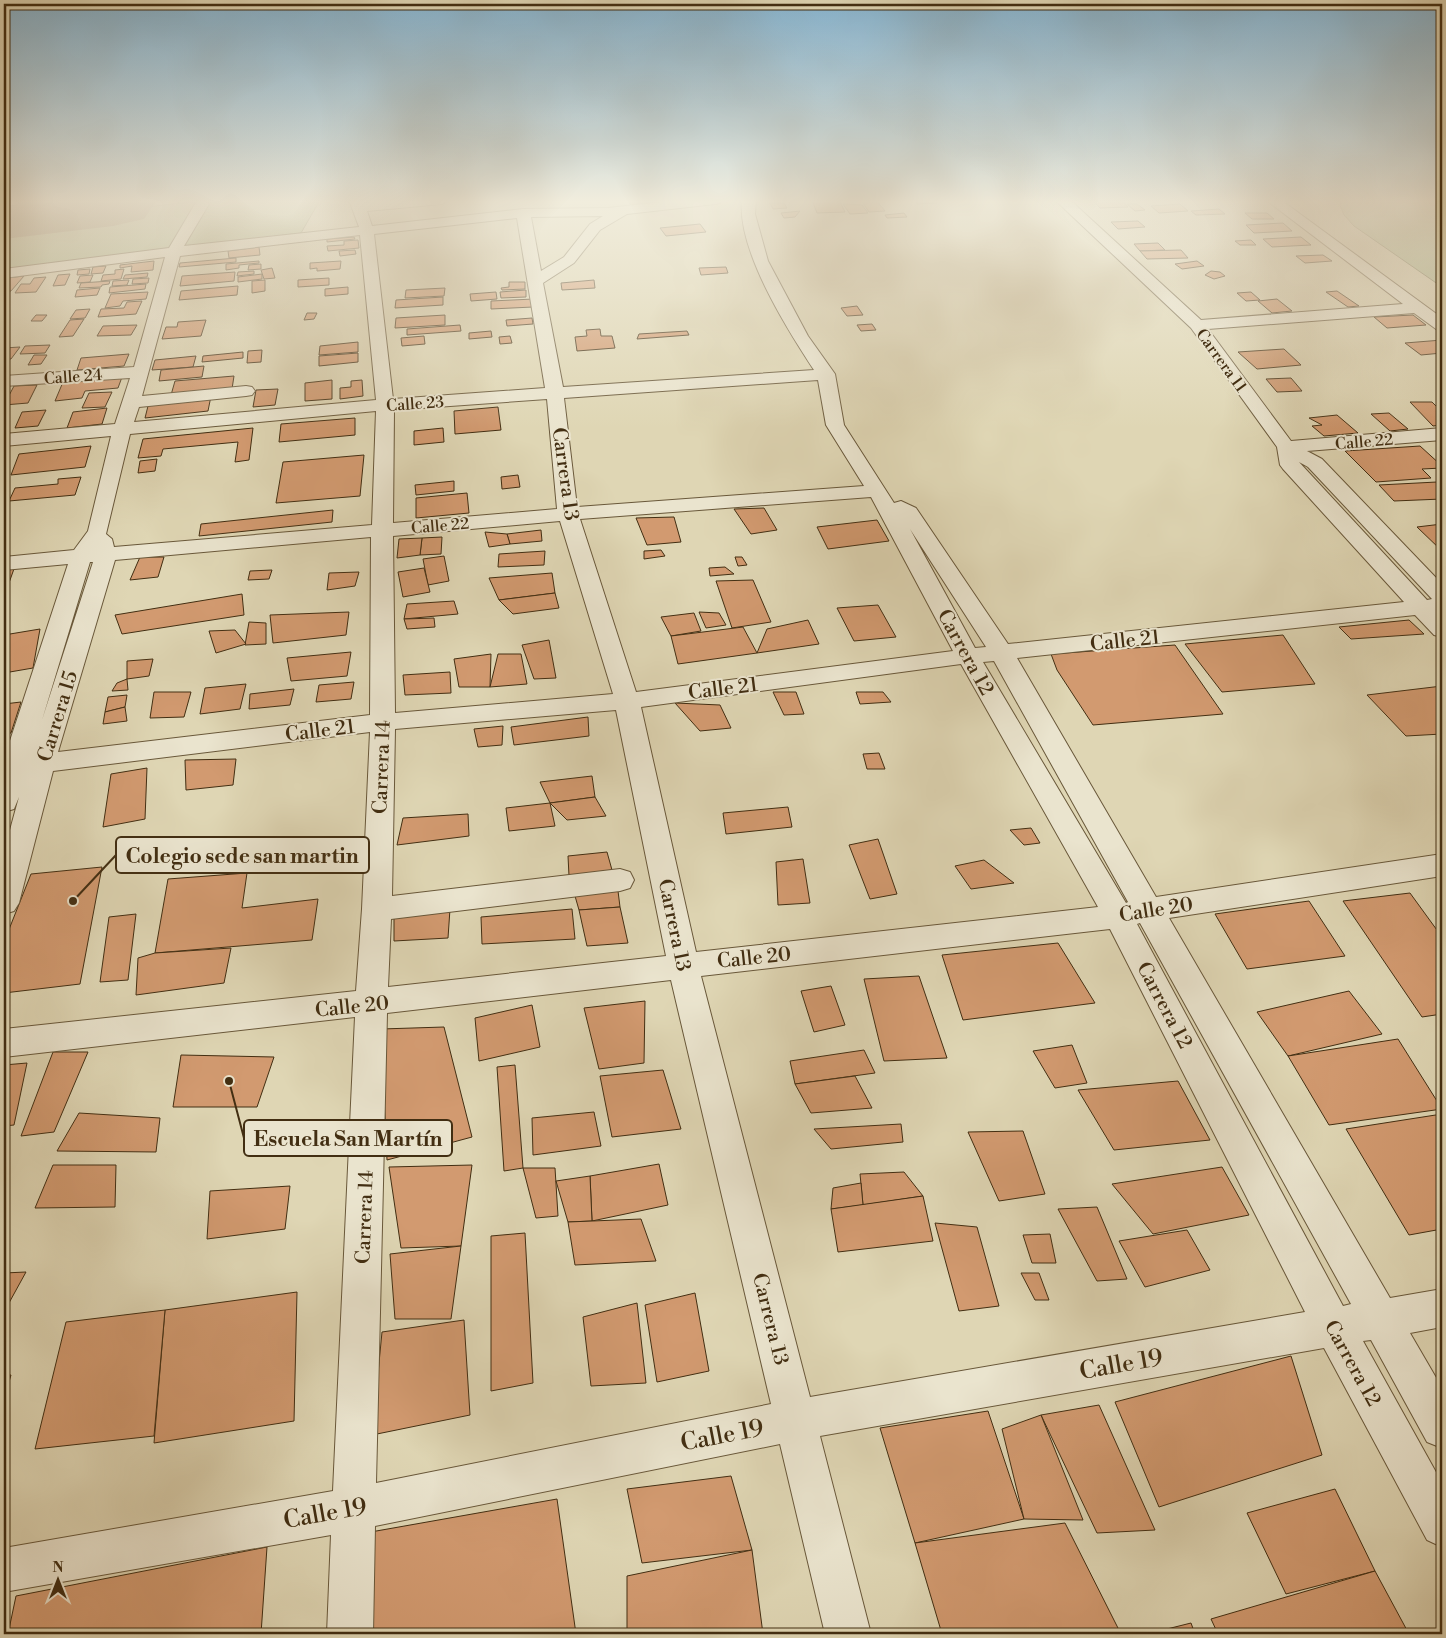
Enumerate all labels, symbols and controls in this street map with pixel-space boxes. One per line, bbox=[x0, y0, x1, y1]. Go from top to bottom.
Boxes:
street label: Carrera 11 bbox=[1191, 325, 1251, 396]
street label: Calle 24 bbox=[43, 365, 104, 389]
street label: Calle 23 bbox=[385, 392, 445, 416]
street label: Carrera 13 bbox=[546, 426, 583, 522]
street label: Calle 22 bbox=[1334, 429, 1394, 454]
street label: Calle 22 bbox=[410, 513, 470, 538]
street label: Carrera 12 bbox=[931, 605, 999, 700]
street label: Calle 21 bbox=[1089, 625, 1162, 658]
street label: Carrera 15 bbox=[33, 668, 84, 765]
street label: Calle 21 bbox=[687, 673, 760, 706]
street label: Calle 21 bbox=[284, 715, 357, 748]
street label: Carrera 14 bbox=[368, 720, 397, 814]
callout: Colegio sede san martin bbox=[116, 837, 369, 873]
text: Colegio sede san martin bbox=[125, 844, 359, 870]
street label: Carrera 13 bbox=[652, 877, 696, 974]
street label: Calle 20 bbox=[1117, 892, 1195, 929]
street label: Calle 20 bbox=[716, 942, 793, 975]
street label: Carrera 12 bbox=[1130, 958, 1197, 1053]
street label: Calle 20 bbox=[314, 991, 391, 1024]
callout: Escuela San Martín bbox=[244, 1120, 452, 1156]
text: Escuela San Martín bbox=[254, 1127, 443, 1153]
street label: Carrera 14 bbox=[351, 1170, 380, 1264]
street label: Carrera 13 bbox=[746, 1271, 793, 1368]
street label: Carrera 12 bbox=[1318, 1316, 1386, 1411]
street label: Calle 19 bbox=[1077, 1343, 1165, 1387]
street label: Calle 19 bbox=[678, 1413, 766, 1459]
street label: Calle 19 bbox=[281, 1492, 369, 1536]
north arrow bbox=[32, 1556, 82, 1606]
text: N bbox=[52, 1559, 64, 1577]

